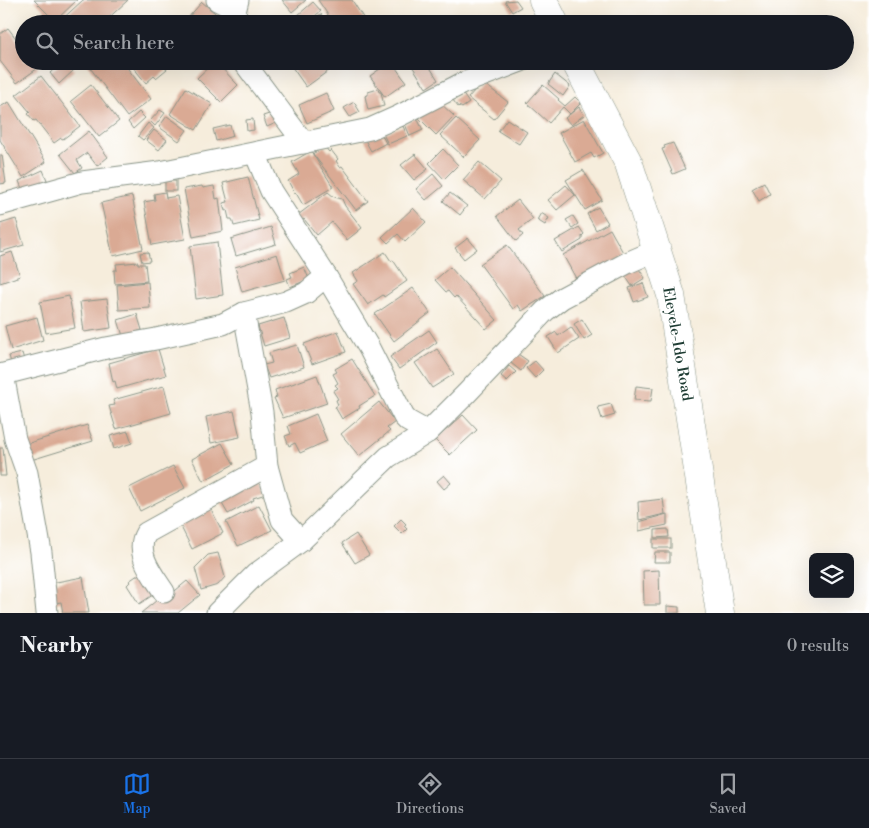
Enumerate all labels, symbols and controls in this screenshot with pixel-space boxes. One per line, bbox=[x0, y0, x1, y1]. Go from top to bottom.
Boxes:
search box bbox=[15, 15, 854, 70]
icon: search bbox=[33, 29, 61, 57]
text: Search here bbox=[73, 31, 174, 55]
street label: Eleyele-Ido Road bbox=[658, 286, 697, 403]
map controls bbox=[809, 553, 854, 598]
button: layers bbox=[809, 553, 854, 598]
text: Nearby bbox=[20, 633, 93, 659]
text: 0 results bbox=[787, 636, 849, 656]
tab: Map bbox=[123, 770, 151, 818]
tab: Directions bbox=[396, 770, 464, 818]
tab: Saved bbox=[709, 770, 746, 818]

